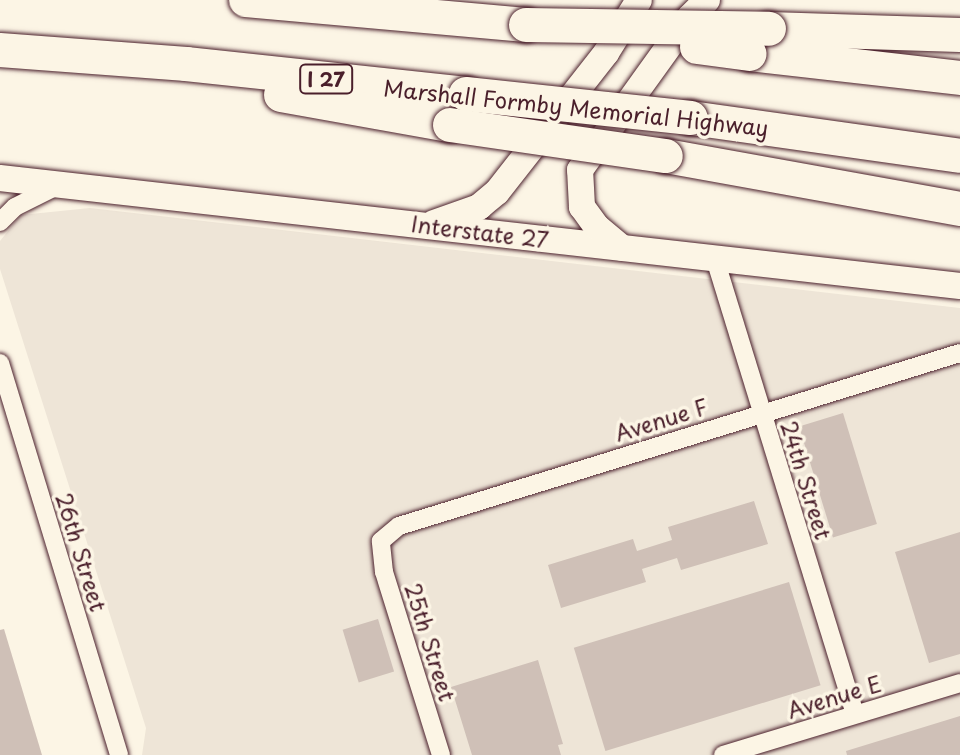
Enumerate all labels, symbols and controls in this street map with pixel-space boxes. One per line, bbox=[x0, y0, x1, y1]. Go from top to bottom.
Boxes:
road number: I 27 bbox=[298, 63, 354, 95]
street label: Marshall Formby Memorial Highway bbox=[382, 74, 770, 140]
street label: Interstate 27 bbox=[410, 209, 550, 253]
street label: Avenue F bbox=[612, 392, 710, 446]
street label: 24th Street bbox=[776, 418, 838, 542]
street label: 26th Street bbox=[51, 489, 113, 615]
street label: 25th Street bbox=[400, 580, 462, 704]
street label: Avenue E bbox=[784, 669, 884, 723]

